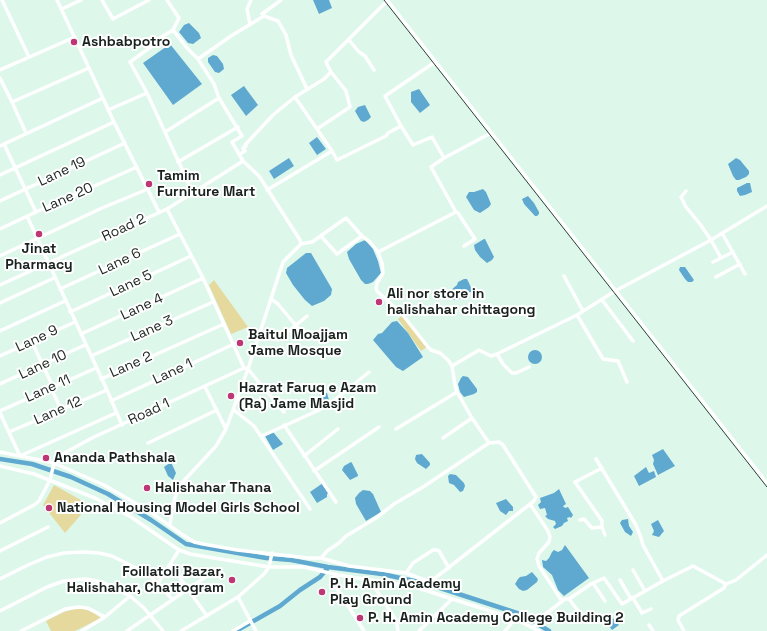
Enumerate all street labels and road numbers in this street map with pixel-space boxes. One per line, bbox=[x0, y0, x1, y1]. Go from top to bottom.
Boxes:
street label: Lane 19 bbox=[36, 154, 88, 190]
street label: Lane 20 bbox=[40, 179, 96, 217]
street label: Road 2 bbox=[99, 211, 149, 245]
street label: Lane 6 bbox=[96, 245, 144, 279]
street label: Lane 5 bbox=[107, 267, 155, 301]
street label: Lane 4 bbox=[118, 290, 166, 324]
street label: Lane 3 bbox=[128, 312, 176, 346]
street label: Lane 9 bbox=[13, 322, 61, 356]
street label: Lane 10 bbox=[16, 347, 70, 383]
street label: Lane 2 bbox=[107, 348, 155, 382]
street label: Lane 1 bbox=[150, 356, 196, 388]
street label: Lane 11 bbox=[23, 372, 73, 406]
street label: Lane 12 bbox=[32, 393, 84, 429]
street label: Road 1 bbox=[126, 395, 172, 429]

